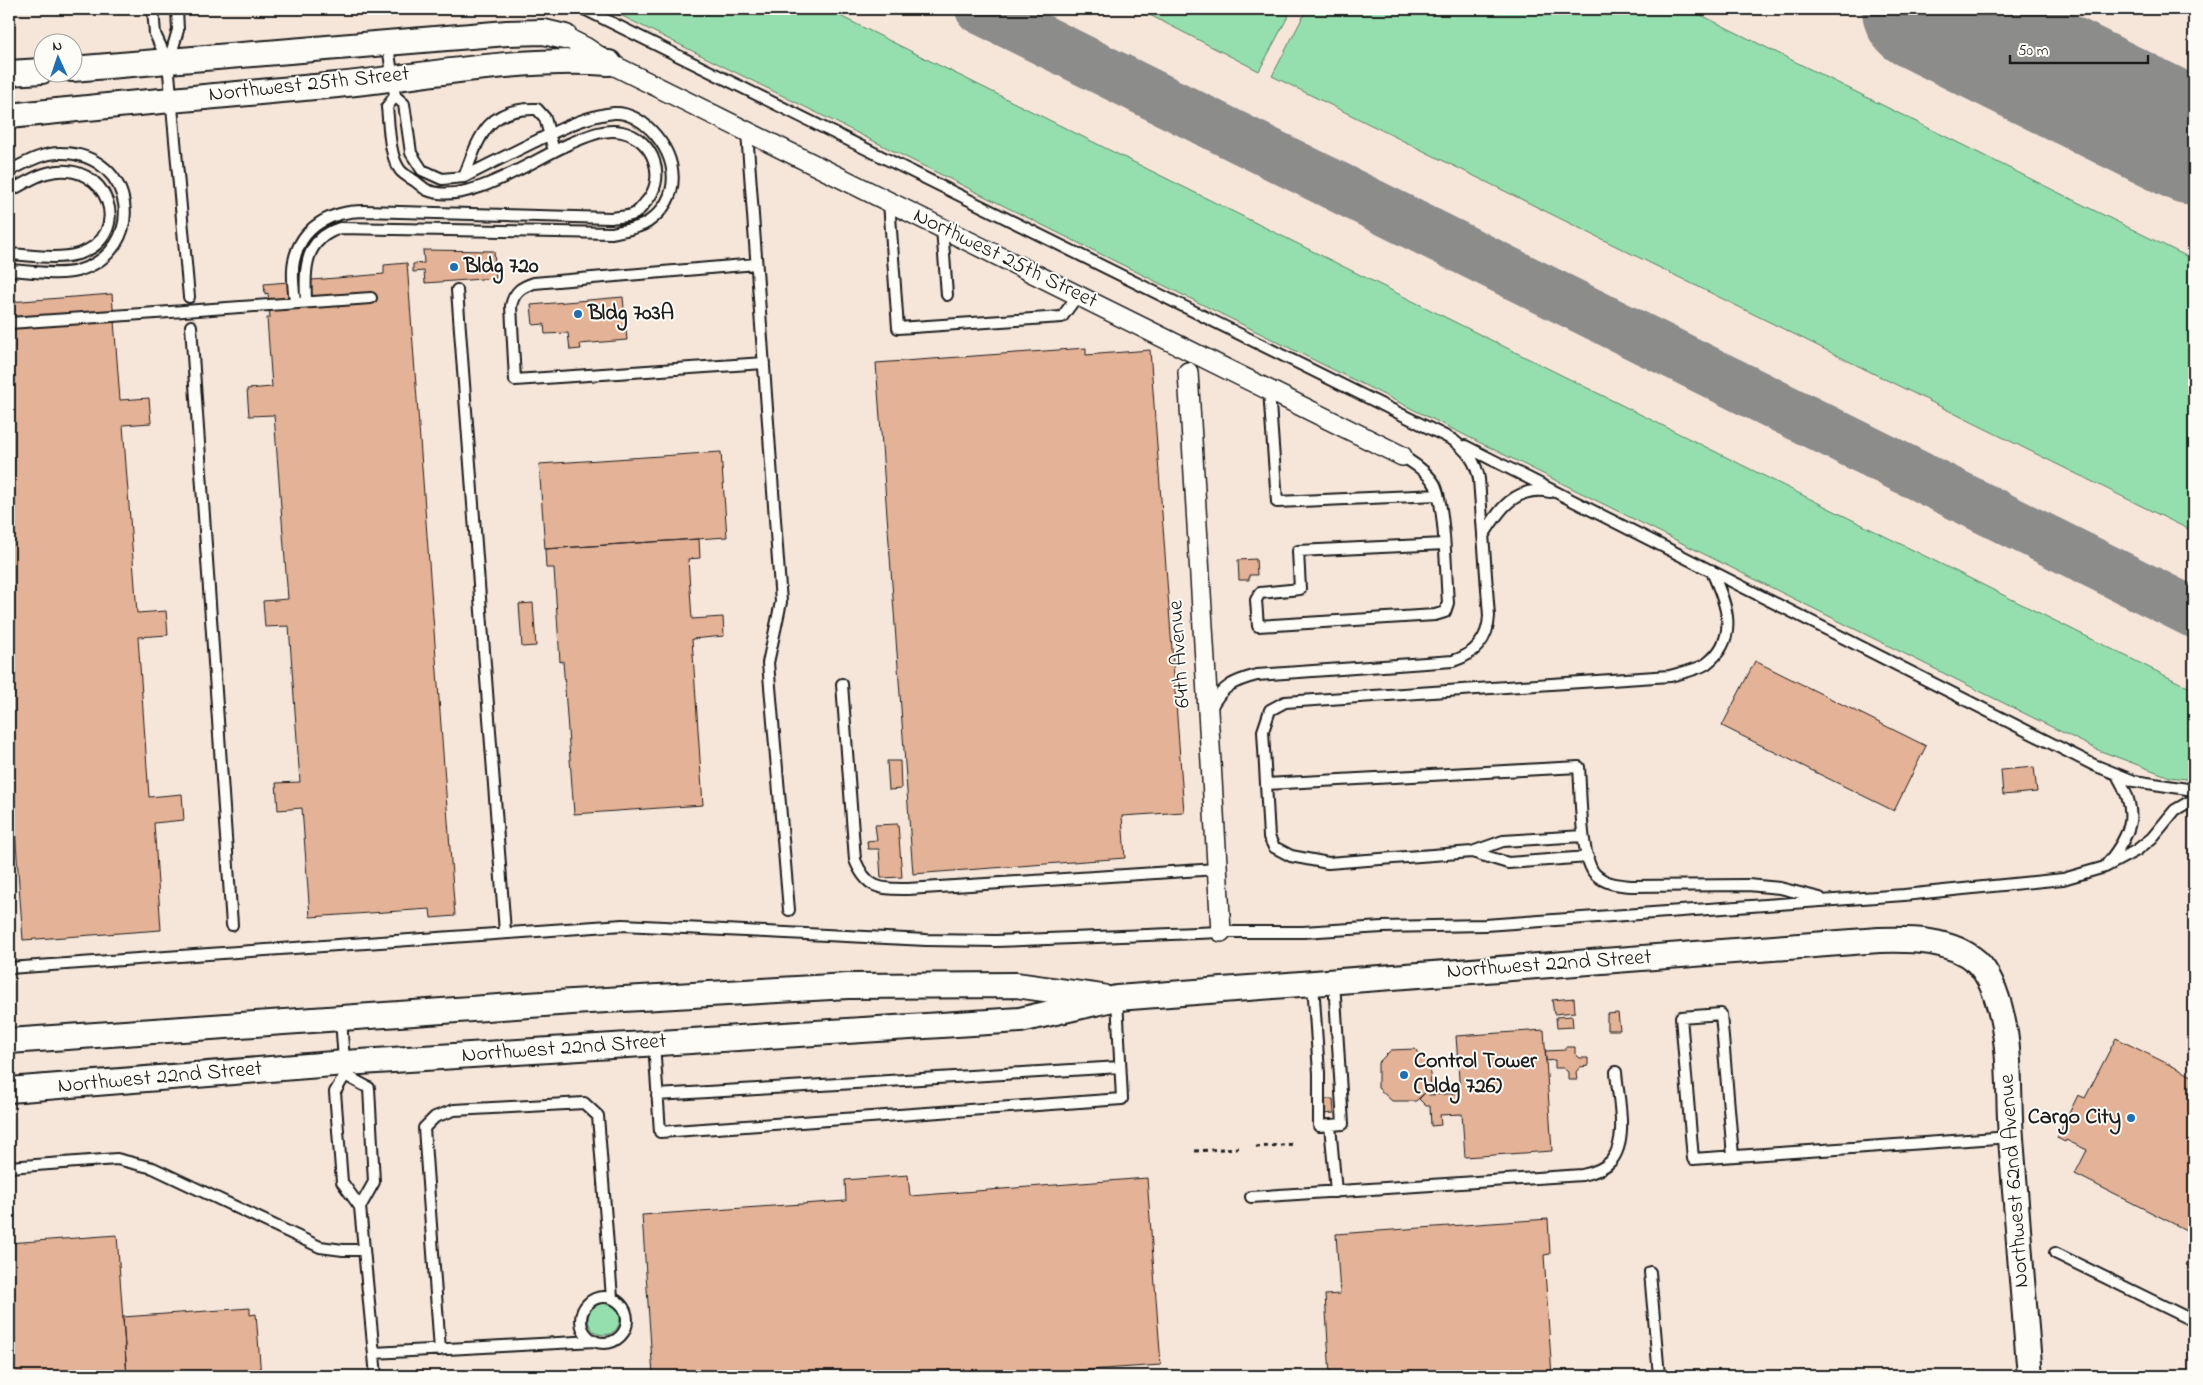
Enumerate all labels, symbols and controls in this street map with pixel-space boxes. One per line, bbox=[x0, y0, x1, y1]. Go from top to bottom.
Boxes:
north arrow bbox=[32, 32, 82, 82]
scale bar bbox=[2010, 32, 2148, 64]
text: N bbox=[52, 36, 63, 57]
text: 50 m bbox=[2018, 40, 2049, 62]
street label: Northwest 25th Street bbox=[207, 58, 412, 111]
street label: Northwest 25th Street bbox=[907, 200, 1103, 318]
place label: Bldg 720 bbox=[463, 251, 539, 284]
marker: Bldg 720 bbox=[448, 261, 460, 273]
place label: Bldg 703A bbox=[587, 298, 674, 331]
marker: Bldg 703A bbox=[572, 308, 584, 320]
street label: 64th Avenue bbox=[1160, 599, 1200, 709]
street label: Northwest 22nd Street bbox=[1445, 942, 1653, 988]
street label: Northwest 22nd Street bbox=[460, 1026, 668, 1072]
place label: Control Tower (bldg 726) bbox=[1414, 1046, 1538, 1104]
street label: Northwest 22nd Street bbox=[56, 1053, 264, 1103]
marker: Control Tower (bldg 726) bbox=[1398, 1069, 1410, 1081]
street label: Northwest 62nd Avenue bbox=[1992, 1073, 2038, 1289]
place label: Cargo City bbox=[2028, 1102, 2121, 1135]
marker: Cargo City bbox=[2125, 1112, 2137, 1124]

